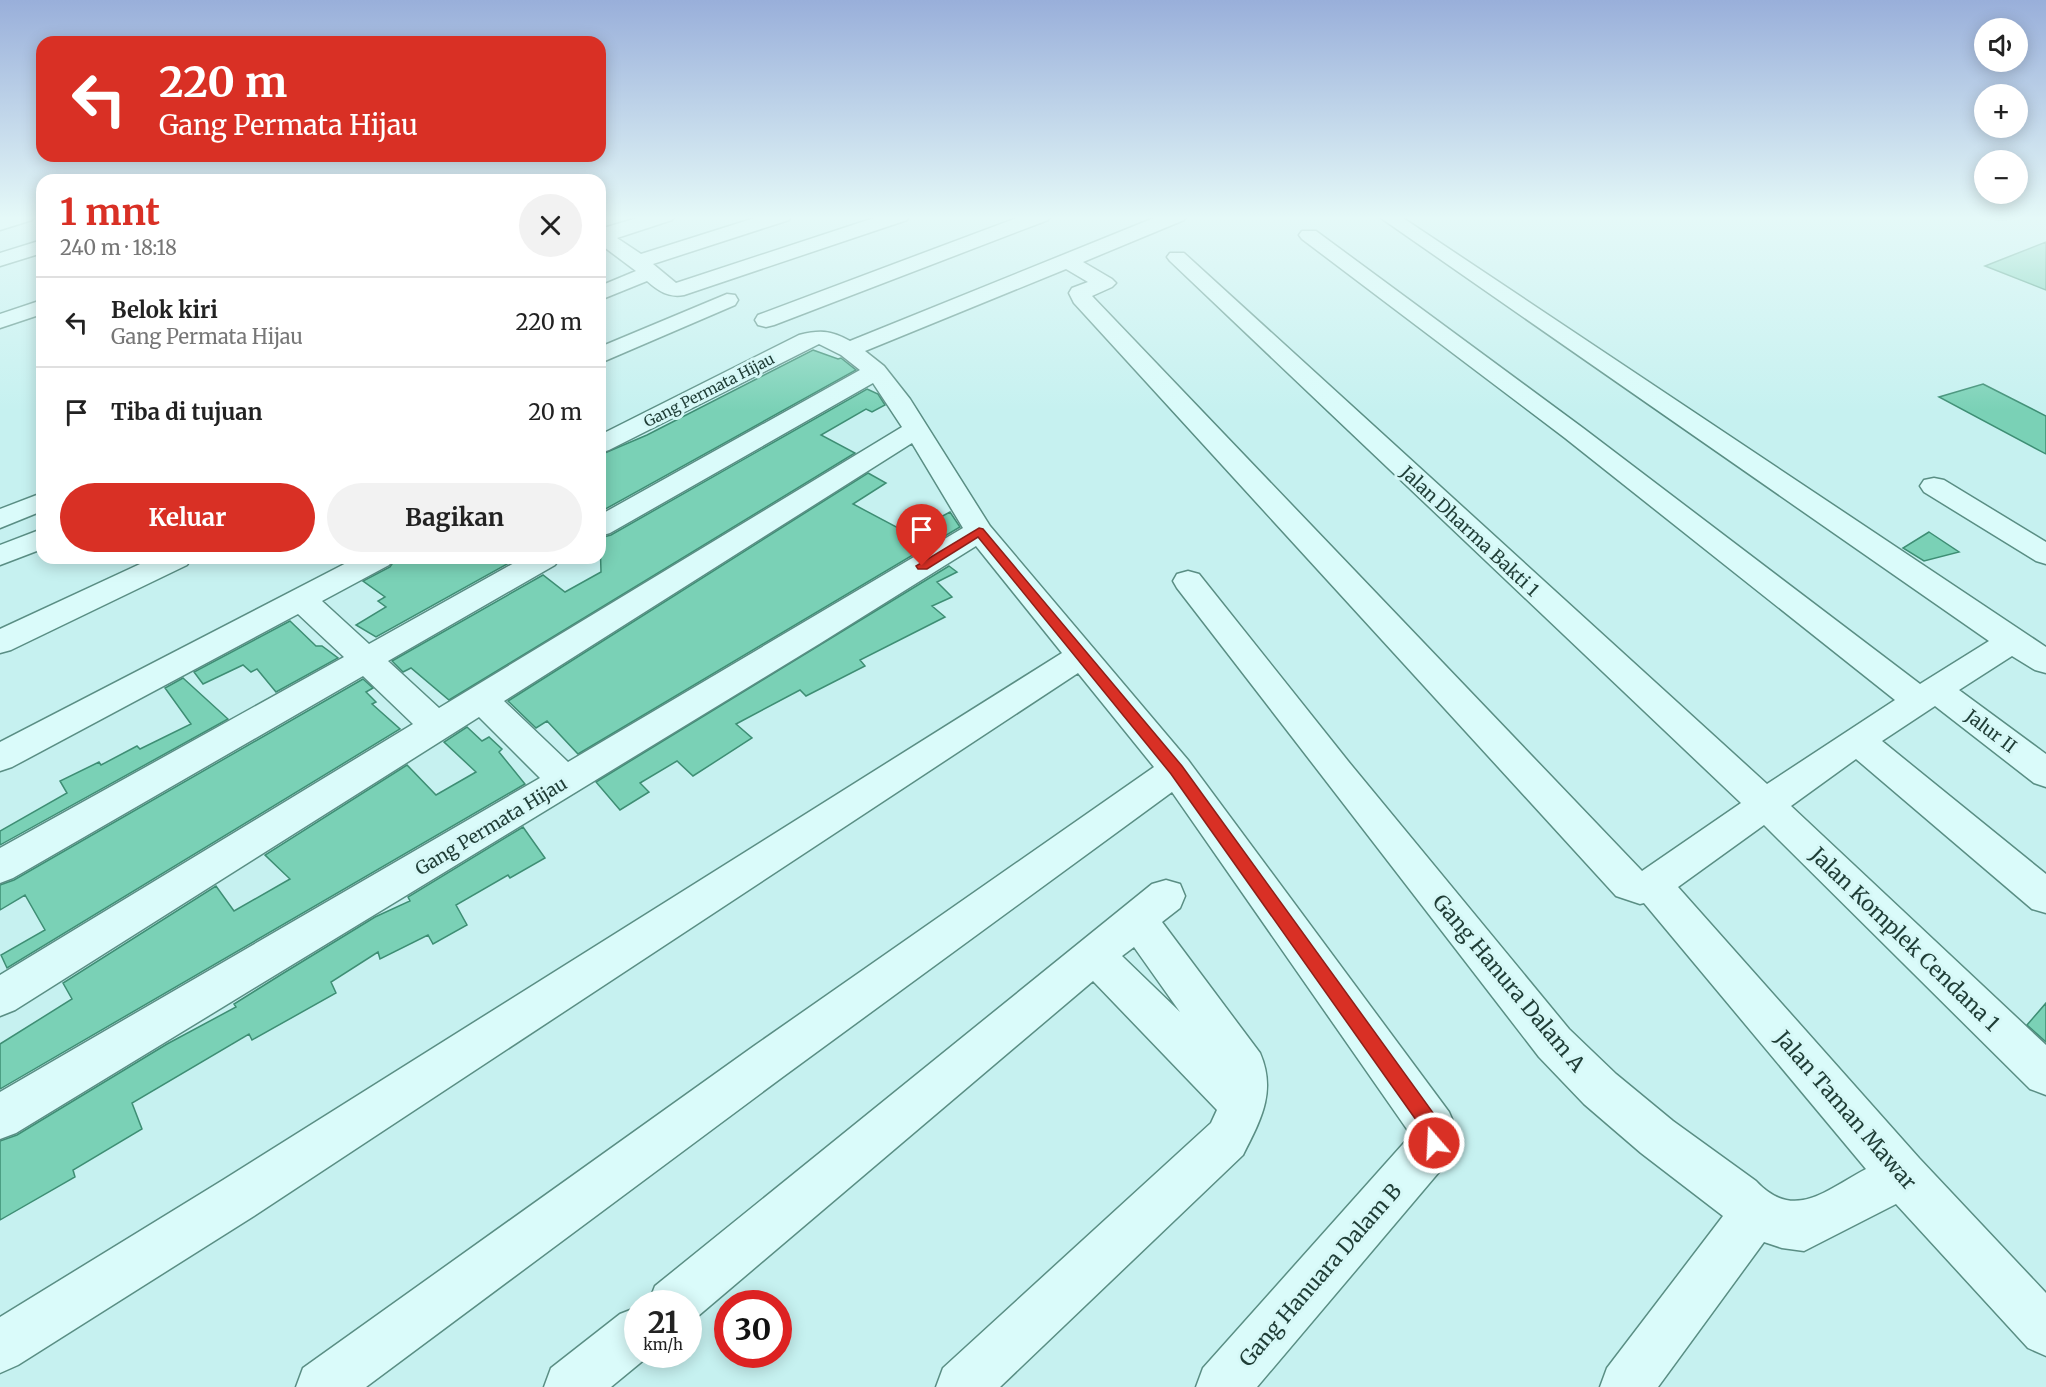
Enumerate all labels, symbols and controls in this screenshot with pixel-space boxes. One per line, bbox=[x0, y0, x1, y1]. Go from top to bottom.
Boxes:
map controls bbox=[1974, 18, 2028, 204]
button: sound bbox=[1974, 18, 2028, 72]
text: 220 m bbox=[159, 56, 287, 108]
icon: left bbox=[60, 60, 138, 138]
button: + bbox=[1974, 84, 2028, 138]
text: Gang Permata Hijau bbox=[159, 108, 418, 142]
button: − bbox=[1974, 150, 2028, 204]
text: 1 mnt bbox=[60, 190, 160, 235]
button: close bbox=[519, 194, 582, 257]
text: 240 m · 18:18 bbox=[60, 235, 177, 260]
text: Belok kiri bbox=[111, 296, 218, 324]
icon: left bbox=[60, 306, 93, 339]
text: 220 m bbox=[515, 308, 582, 336]
text: Gang Permata Hijau bbox=[111, 324, 303, 349]
street label: Gang Permata Hijau bbox=[641, 349, 777, 431]
icon: arrive bbox=[60, 396, 93, 429]
text: Tiba di tujuan bbox=[111, 398, 262, 426]
text: 20 m bbox=[528, 398, 582, 426]
street label: Jalan Dharma Bakti 1 bbox=[1395, 460, 1544, 601]
button: Keluar bbox=[60, 483, 315, 552]
button: Bagikan bbox=[327, 483, 582, 552]
pin bbox=[896, 504, 947, 566]
icon: arrive bbox=[905, 513, 938, 546]
street label: Jalur II bbox=[1960, 704, 2021, 758]
street label: Gang Permata Hijau bbox=[411, 772, 571, 880]
street label: Jalan Komplek Cendana 1 bbox=[1804, 841, 2005, 1037]
street label: Gang Hanura Dalam A bbox=[1427, 889, 1591, 1077]
street label: Jalan Taman Mawar bbox=[1769, 1024, 1922, 1195]
position arrow bbox=[1402, 1111, 1466, 1175]
street label: Gang Hanuara Dalam B bbox=[1233, 1178, 1407, 1372]
speed limit sign: 30 bbox=[714, 1290, 792, 1368]
text: 21 bbox=[648, 1303, 678, 1341]
text: km/h bbox=[643, 1335, 683, 1354]

